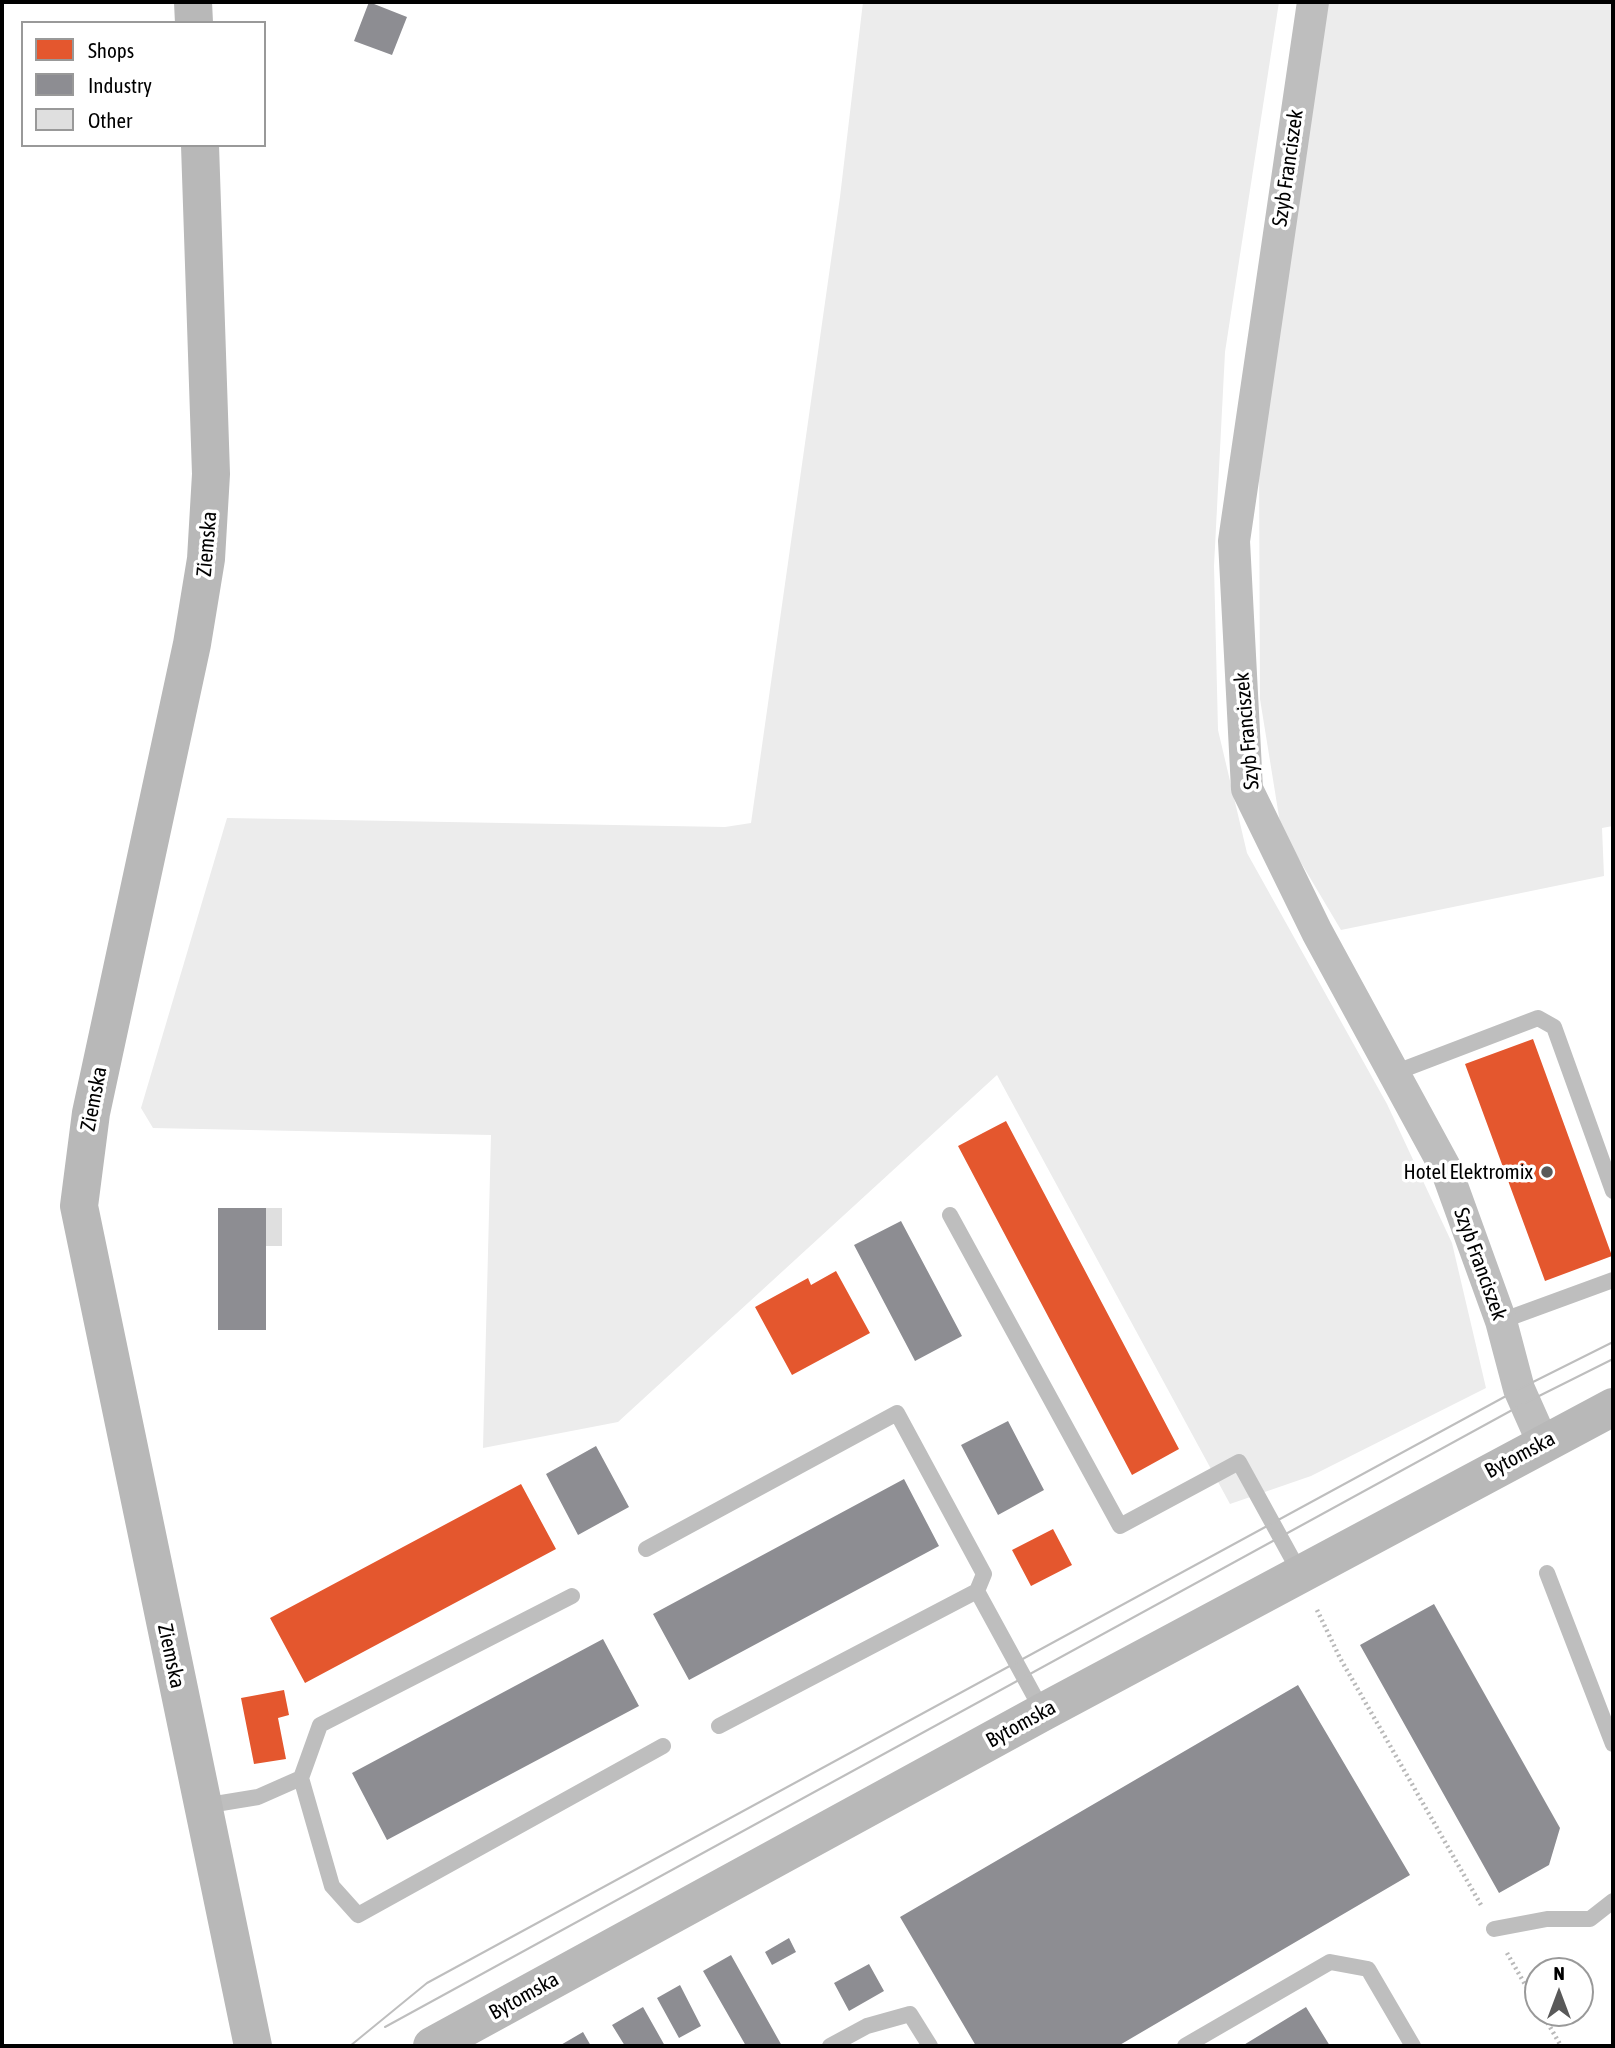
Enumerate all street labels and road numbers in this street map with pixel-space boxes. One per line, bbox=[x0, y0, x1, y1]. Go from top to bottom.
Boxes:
street label: Szyb Franciszek bbox=[1267, 108, 1309, 228]
street label: Ziemska bbox=[192, 510, 222, 578]
street label: Szyb Franciszek bbox=[1229, 671, 1265, 791]
street label: Ziemska bbox=[75, 1065, 113, 1133]
street label: Szyb Franciszek bbox=[1448, 1204, 1512, 1324]
street label: Bytomska bbox=[1481, 1426, 1559, 1484]
street label: Ziemska bbox=[152, 1621, 190, 1691]
street label: Bytomska bbox=[982, 1695, 1060, 1753]
street label: Bytomska bbox=[485, 1967, 563, 2025]

